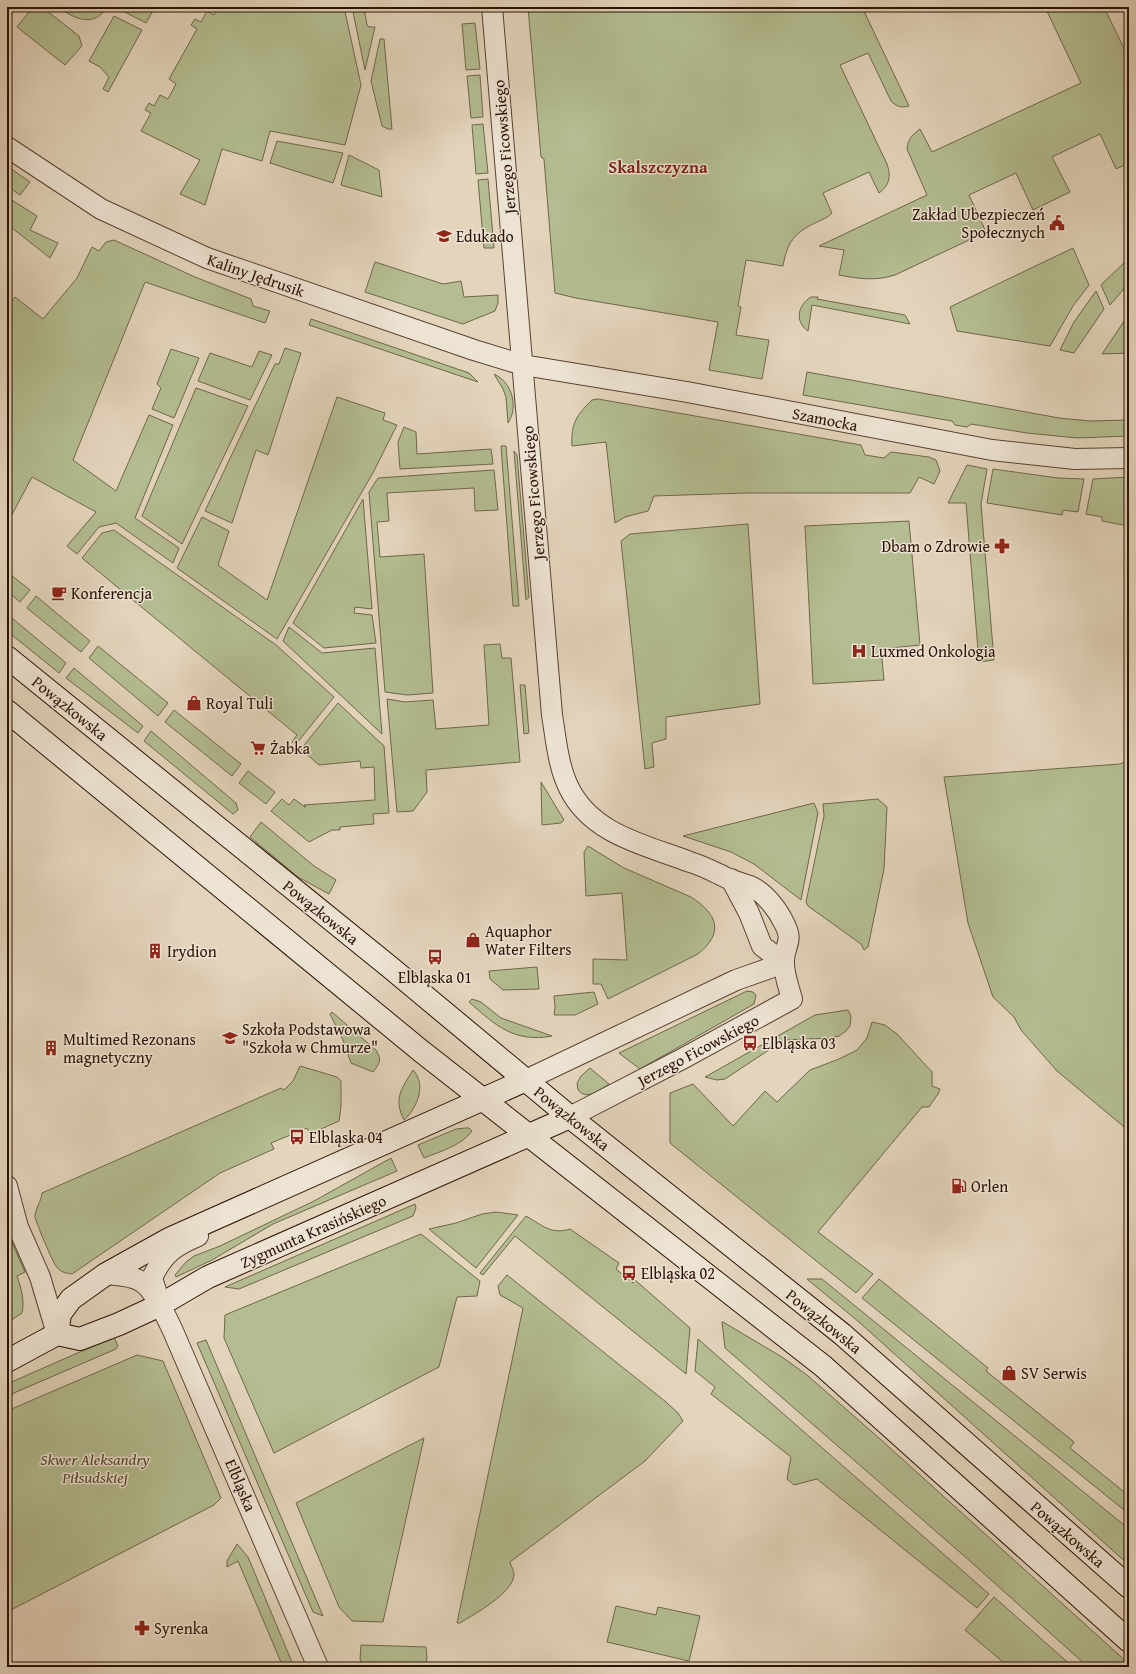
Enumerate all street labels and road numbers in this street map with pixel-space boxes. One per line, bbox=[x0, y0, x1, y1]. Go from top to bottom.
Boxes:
street label: Jerzego Ficowskiego bbox=[486, 79, 522, 217]
street label: Kaliny Jędrusik bbox=[204, 247, 309, 303]
street label: Szamocka bbox=[790, 401, 860, 437]
street label: Jerzego Ficowskiego bbox=[515, 425, 551, 563]
street label: Powązkowska bbox=[27, 670, 113, 746]
street label: Powązkowska bbox=[278, 874, 364, 950]
street label: Jerzego Ficowskiego bbox=[631, 1008, 763, 1093]
street label: Powązkowska bbox=[529, 1080, 615, 1156]
street label: Zygmunta Krasińskiego bbox=[236, 1188, 390, 1274]
street label: Powązkowska bbox=[781, 1283, 867, 1359]
street label: Elbląska bbox=[219, 1455, 263, 1515]
street label: Powązkowska bbox=[1026, 1495, 1111, 1573]

